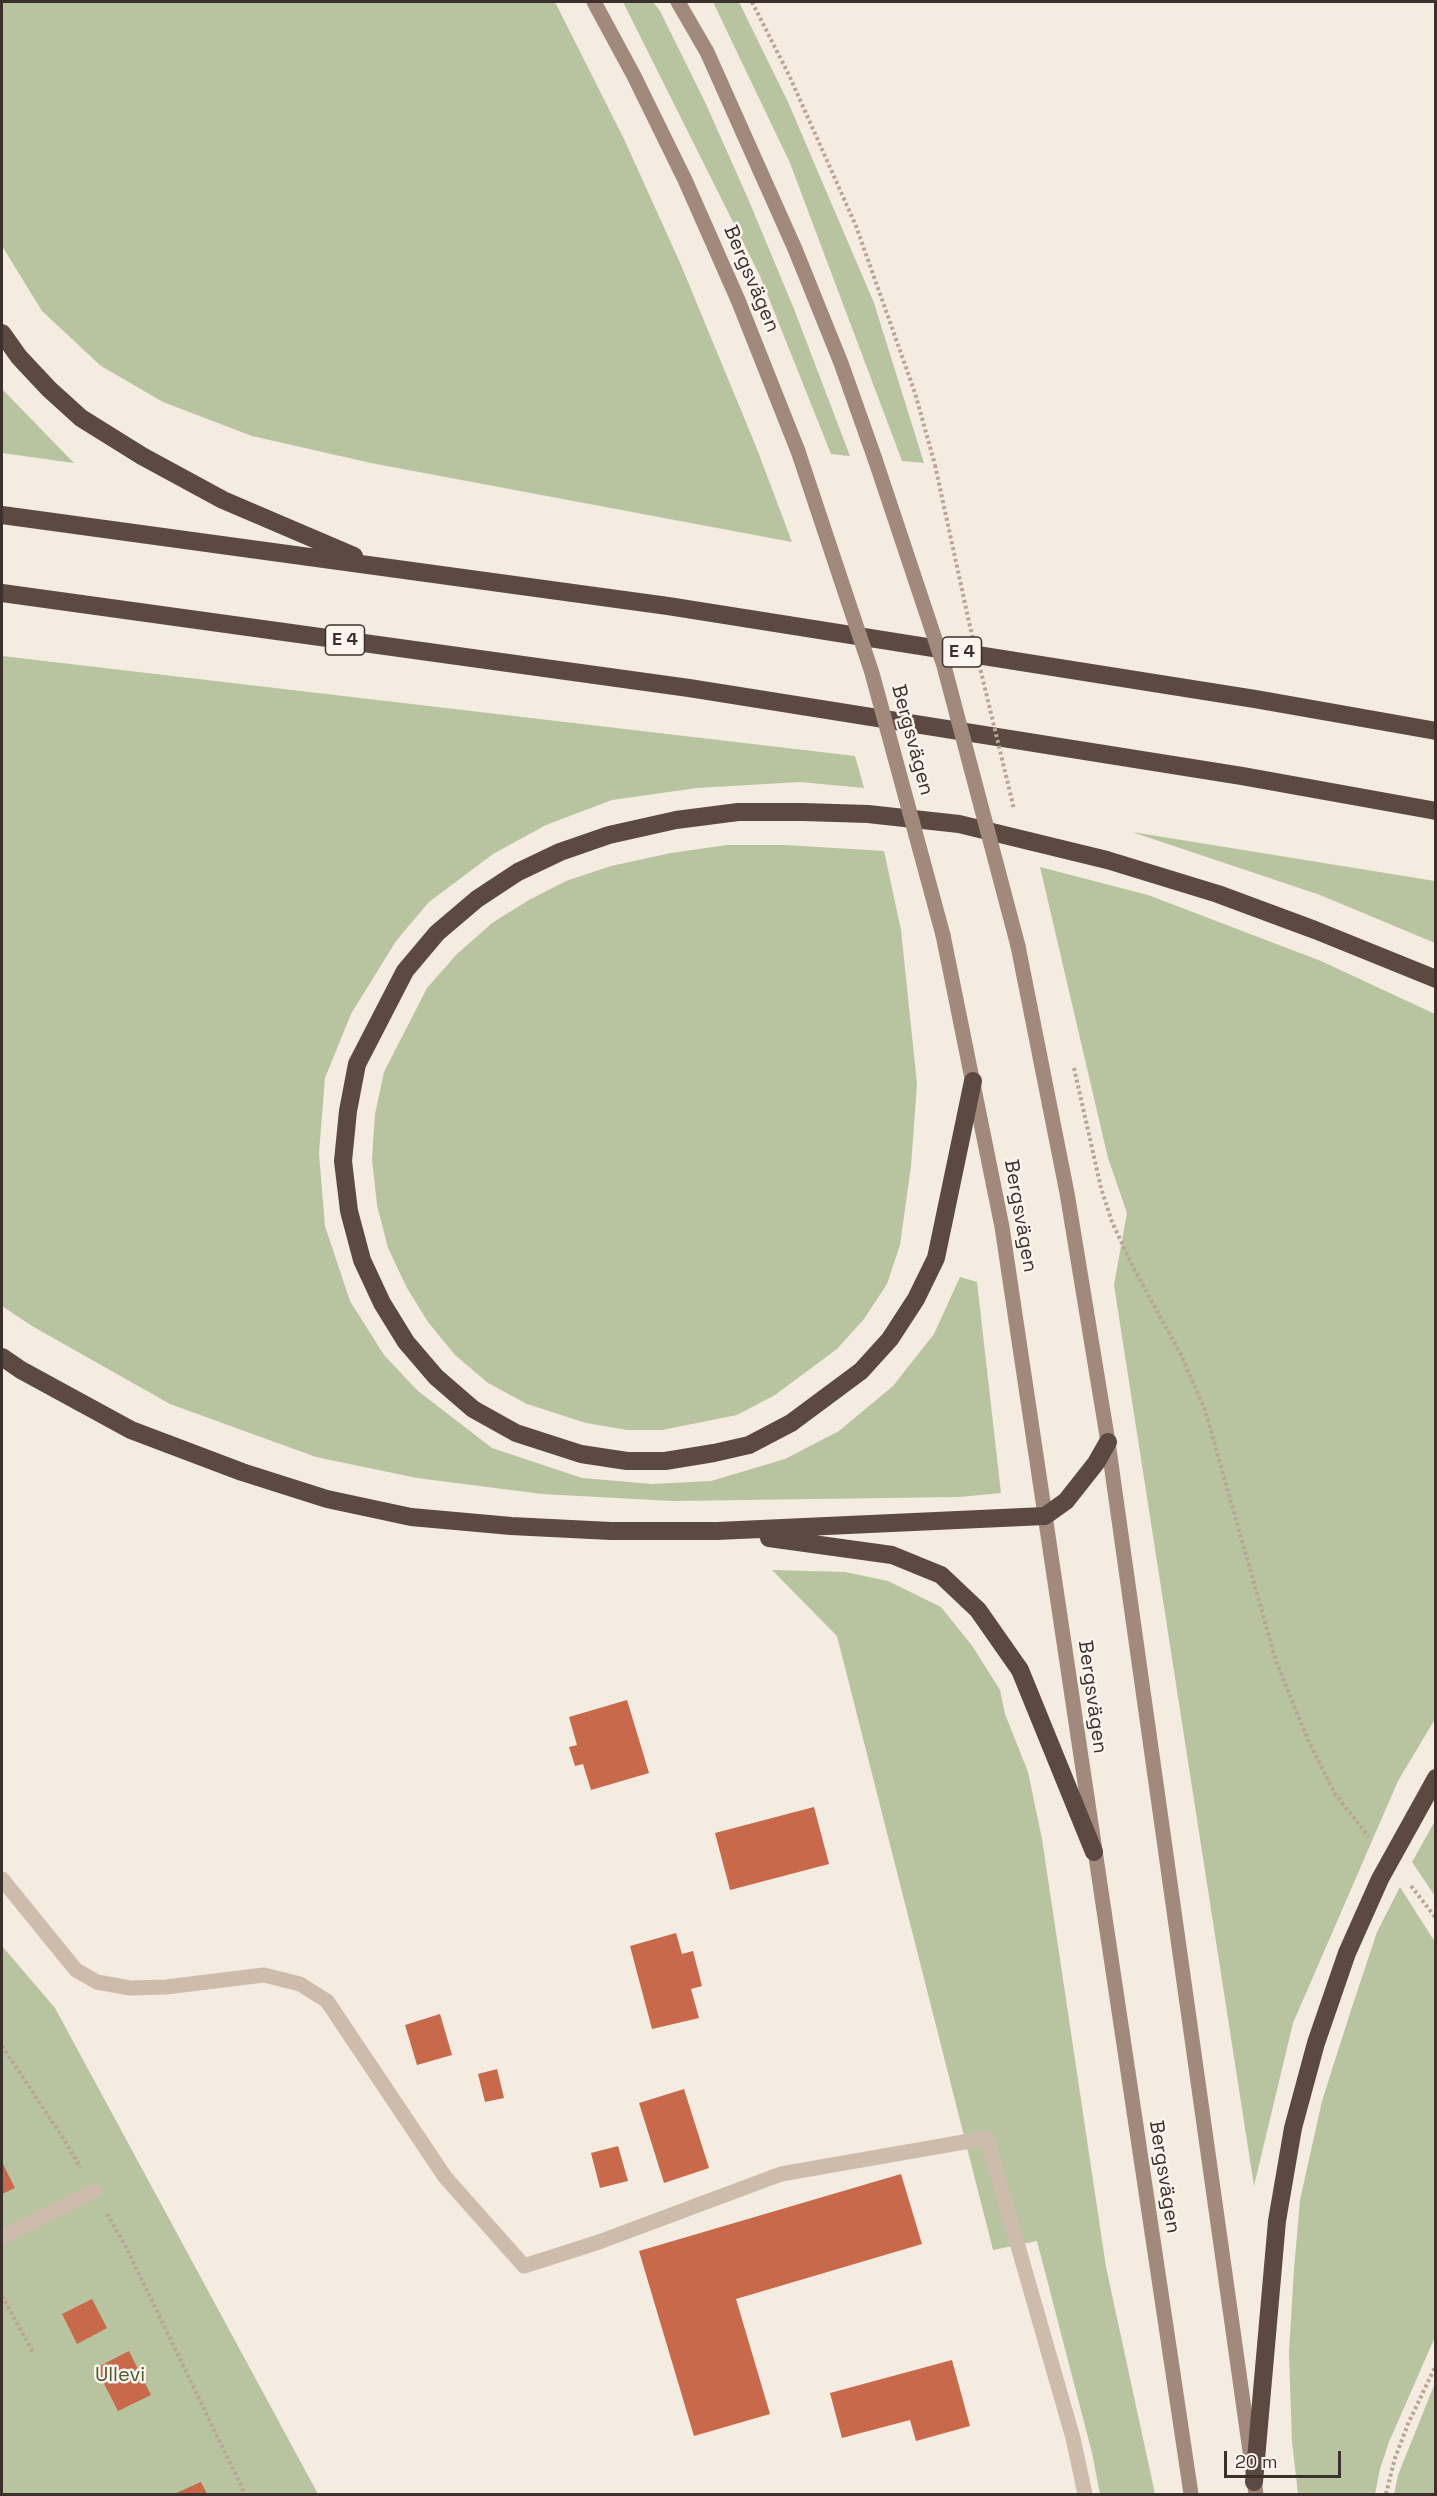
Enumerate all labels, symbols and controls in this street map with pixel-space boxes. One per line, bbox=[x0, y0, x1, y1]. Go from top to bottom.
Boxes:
street label: Bergsvägen bbox=[718, 222, 784, 336]
road number: E 4 bbox=[326, 625, 364, 655]
road number: E 4 bbox=[942, 637, 982, 667]
street label: Bergsvägen bbox=[886, 682, 938, 798]
street label: Bergsvägen bbox=[998, 1158, 1042, 1274]
street label: Bergsvägen bbox=[1072, 1639, 1112, 1755]
street label: Bergsvägen bbox=[1143, 2119, 1185, 2235]
park label: Ullevi bbox=[95, 2364, 145, 2388]
scale bar bbox=[1227, 2439, 1344, 2477]
text: 20 m bbox=[1235, 2450, 1278, 2473]

